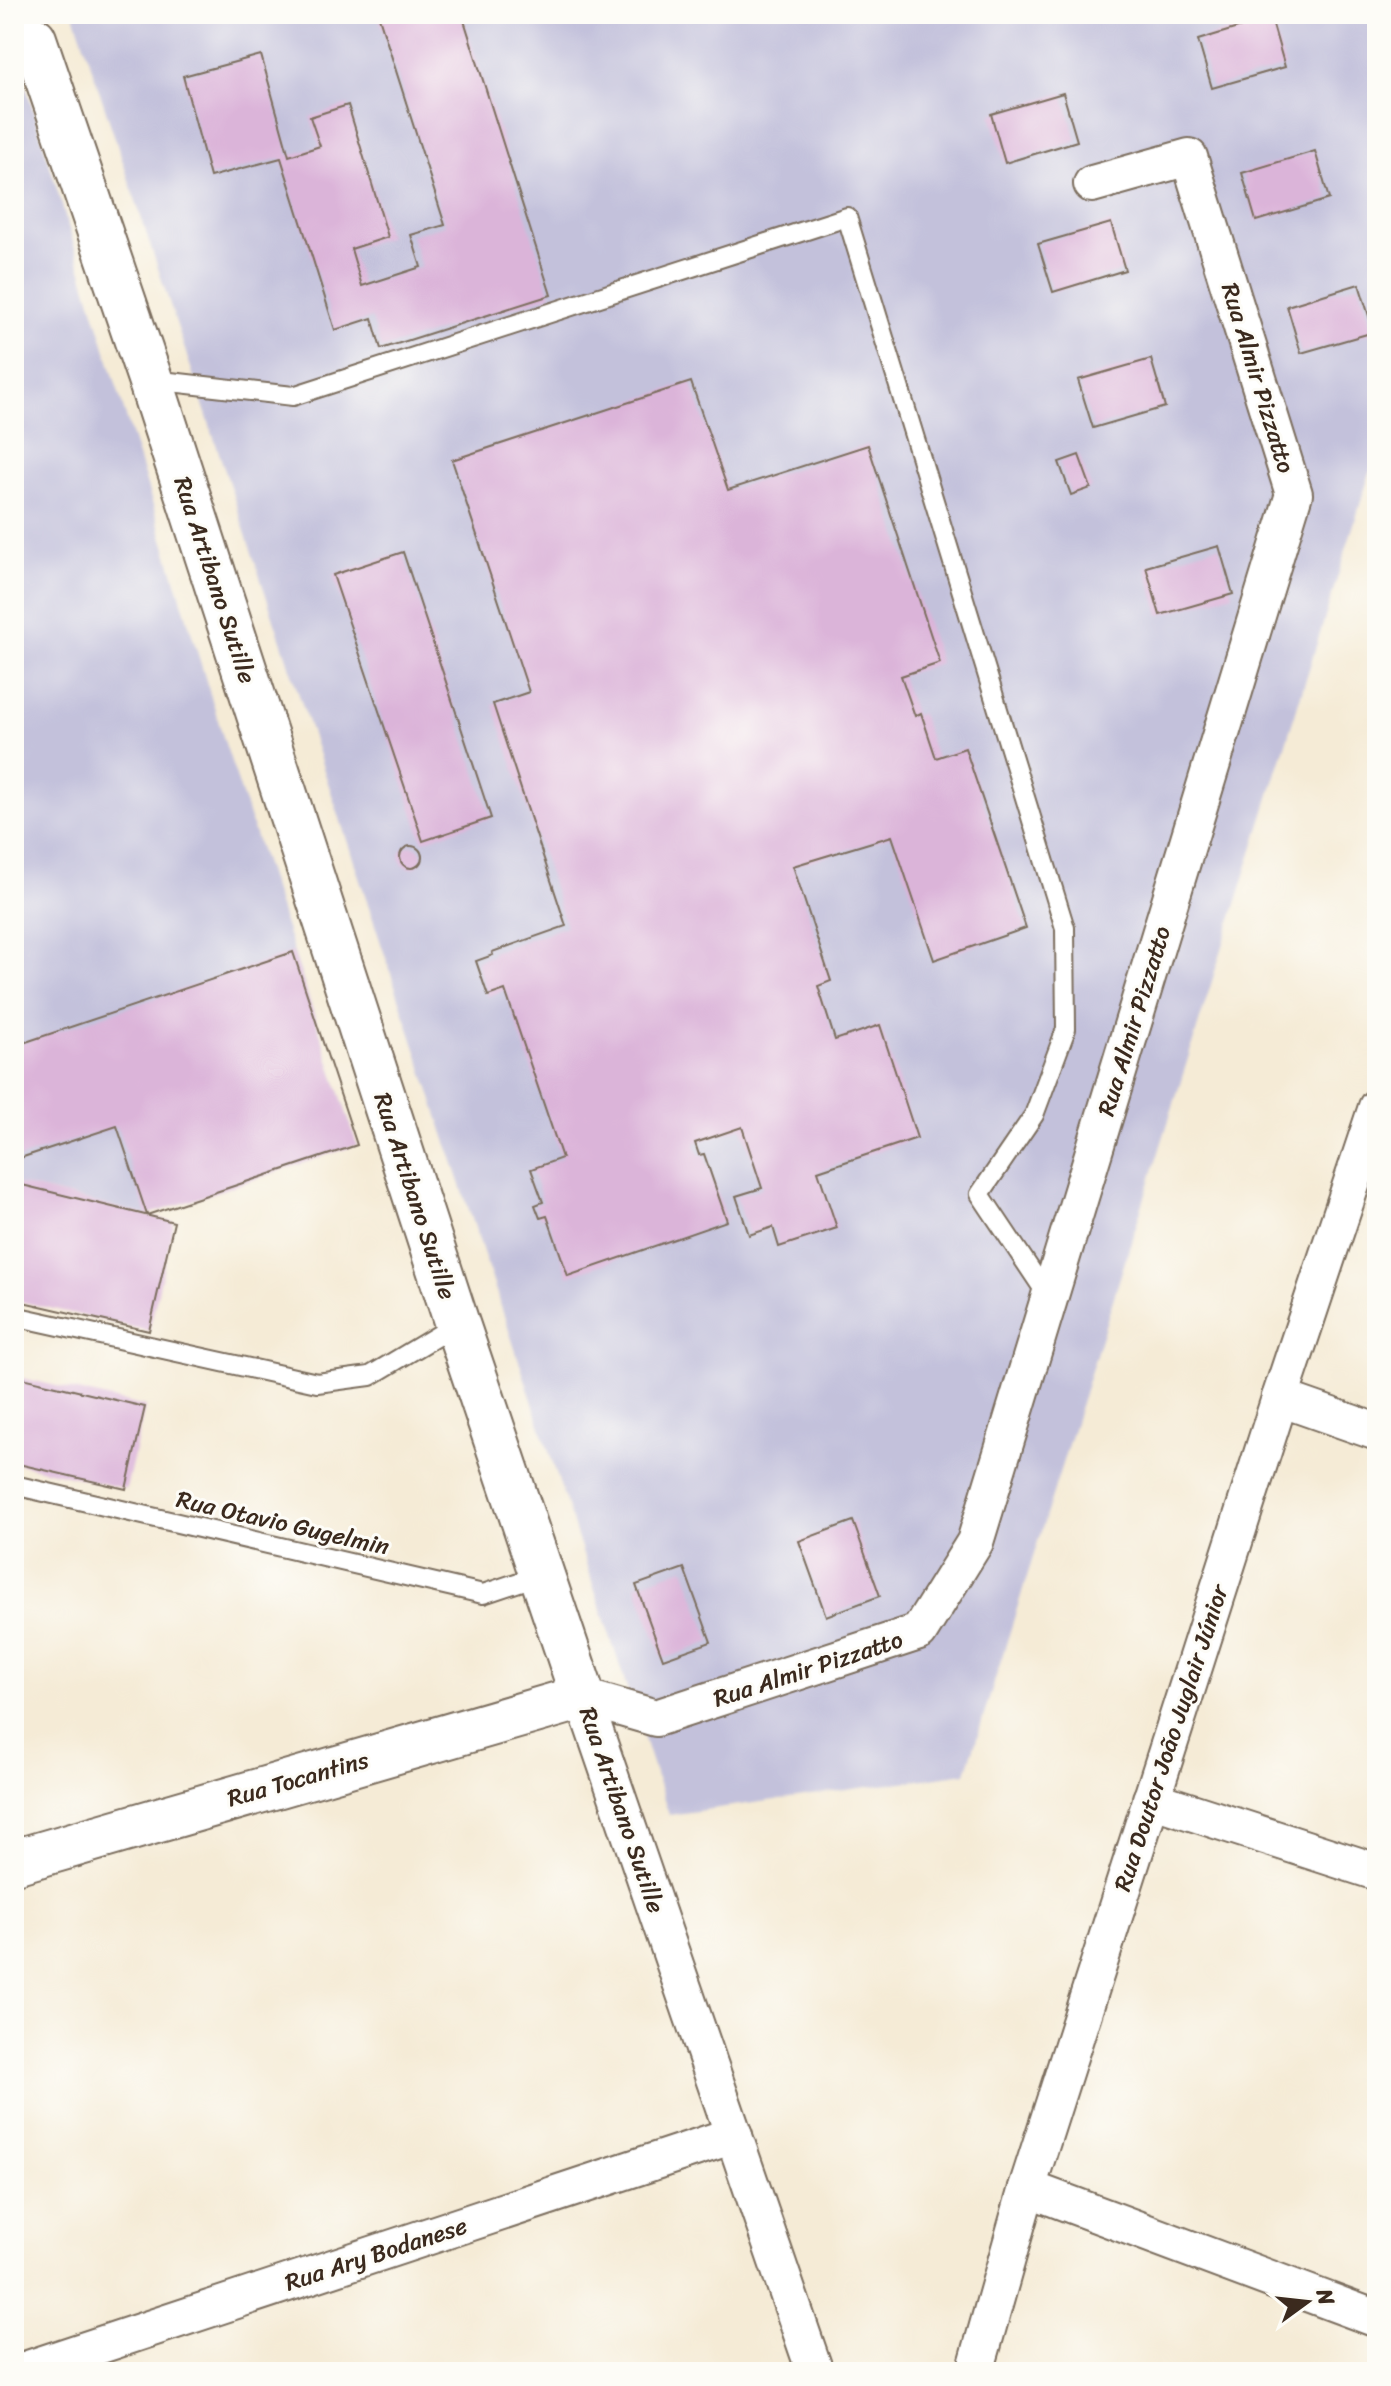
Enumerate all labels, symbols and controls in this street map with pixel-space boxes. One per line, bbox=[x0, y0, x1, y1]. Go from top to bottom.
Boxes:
street label: Rua Almir Pizzatto bbox=[1209, 278, 1307, 479]
street label: Rua Artibano Sutille bbox=[162, 471, 268, 689]
street label: Rua Almir Pizzatto bbox=[1085, 920, 1183, 1121]
street label: Rua Artibano Sutille bbox=[362, 1087, 468, 1305]
street label: Rua Otavio Gugelmin bbox=[172, 1478, 394, 1568]
street label: Rua Doutor João Juglair Júnior bbox=[1102, 1577, 1241, 1897]
street label: Rua Almir Pizzatto bbox=[708, 1619, 908, 1719]
street label: Rua Artibano Sutille bbox=[567, 1701, 677, 1919]
street label: Rua Tocantins bbox=[222, 1739, 374, 1819]
street label: Rua Ary Bodanese bbox=[279, 2205, 473, 2303]
north arrow bbox=[1267, 2262, 1347, 2342]
text: N bbox=[1305, 2284, 1347, 2310]

